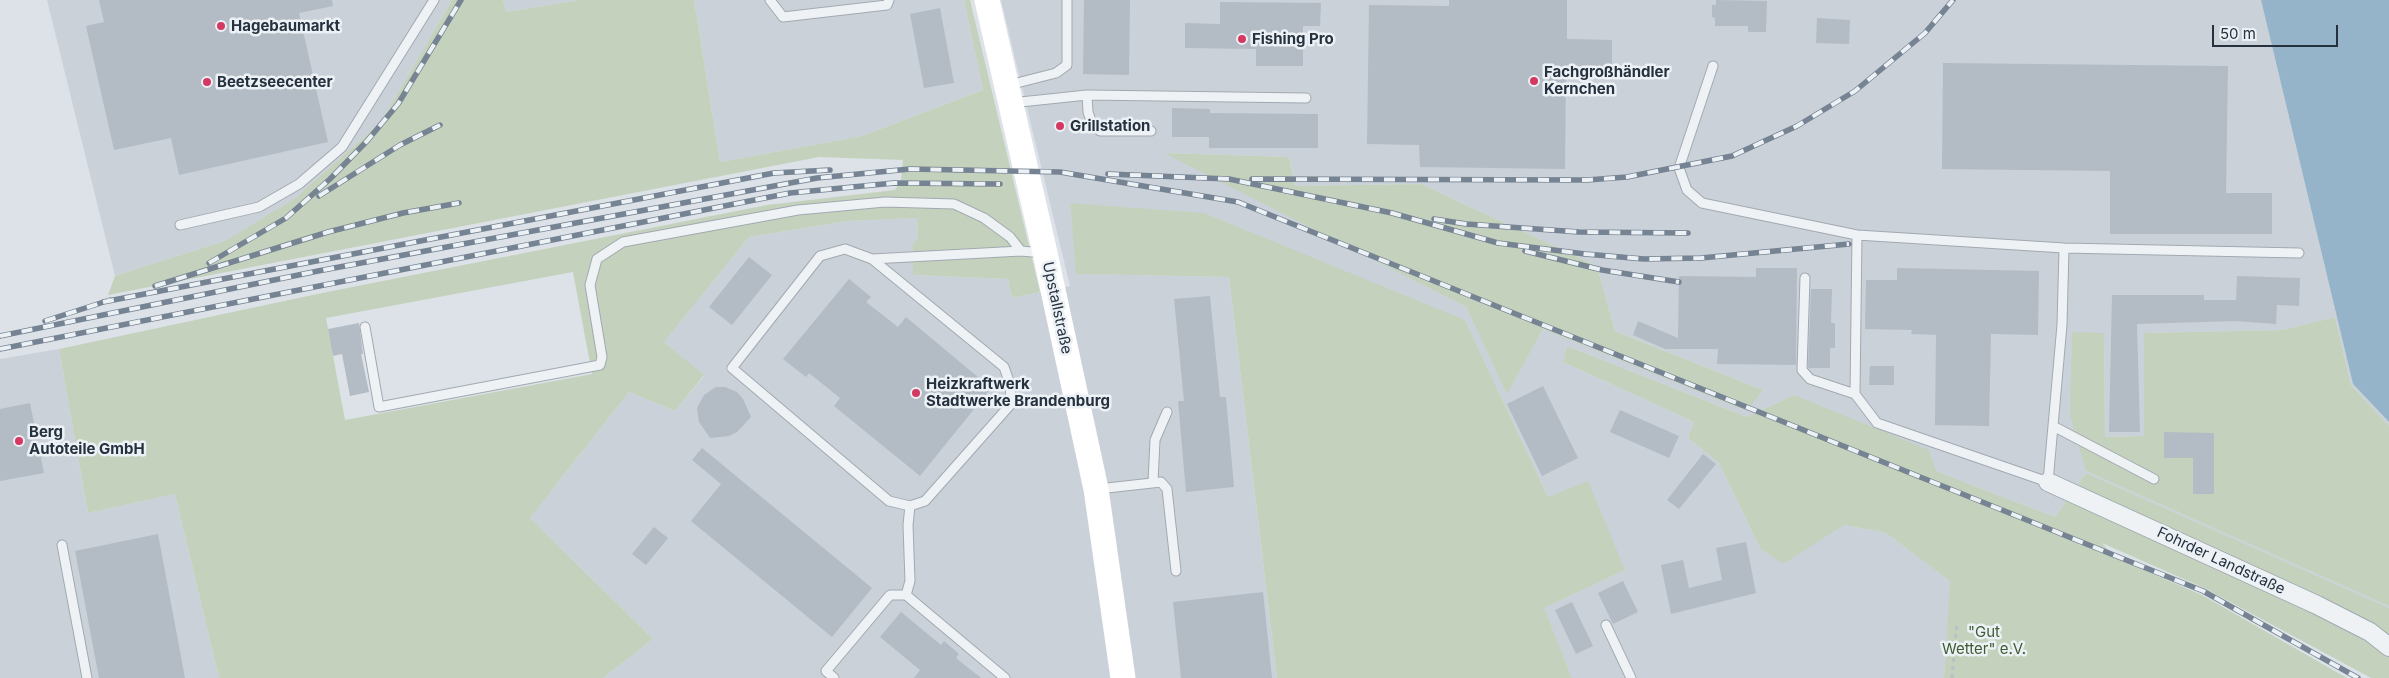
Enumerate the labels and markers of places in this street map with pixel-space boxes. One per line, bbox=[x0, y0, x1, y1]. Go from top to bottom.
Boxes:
place label: Hagebaumarkt bbox=[231, 17, 340, 35]
marker: Hagebaumarkt bbox=[215, 20, 227, 32]
place label: Fishing Pro bbox=[1252, 30, 1334, 48]
marker: Fishing Pro bbox=[1236, 33, 1248, 45]
place label: Fachgroßhändler Kernchen bbox=[1544, 63, 1670, 98]
place label: Beetzseecenter bbox=[217, 73, 333, 91]
marker: Fachgroßhändler Kernchen bbox=[1528, 75, 1540, 87]
marker: Beetzseecenter bbox=[201, 76, 213, 88]
place label: Grillstation bbox=[1070, 117, 1150, 135]
marker: Grillstation bbox=[1054, 120, 1066, 132]
place label: Heizkraftwerk Stadtwerke Brandenburg bbox=[926, 375, 1110, 410]
marker: Heizkraftwerk Stadtwerke Brandenburg bbox=[910, 387, 922, 399]
place label: Berg Autoteile GmbH bbox=[29, 423, 145, 458]
marker: Berg Autoteile GmbH bbox=[13, 435, 25, 447]

